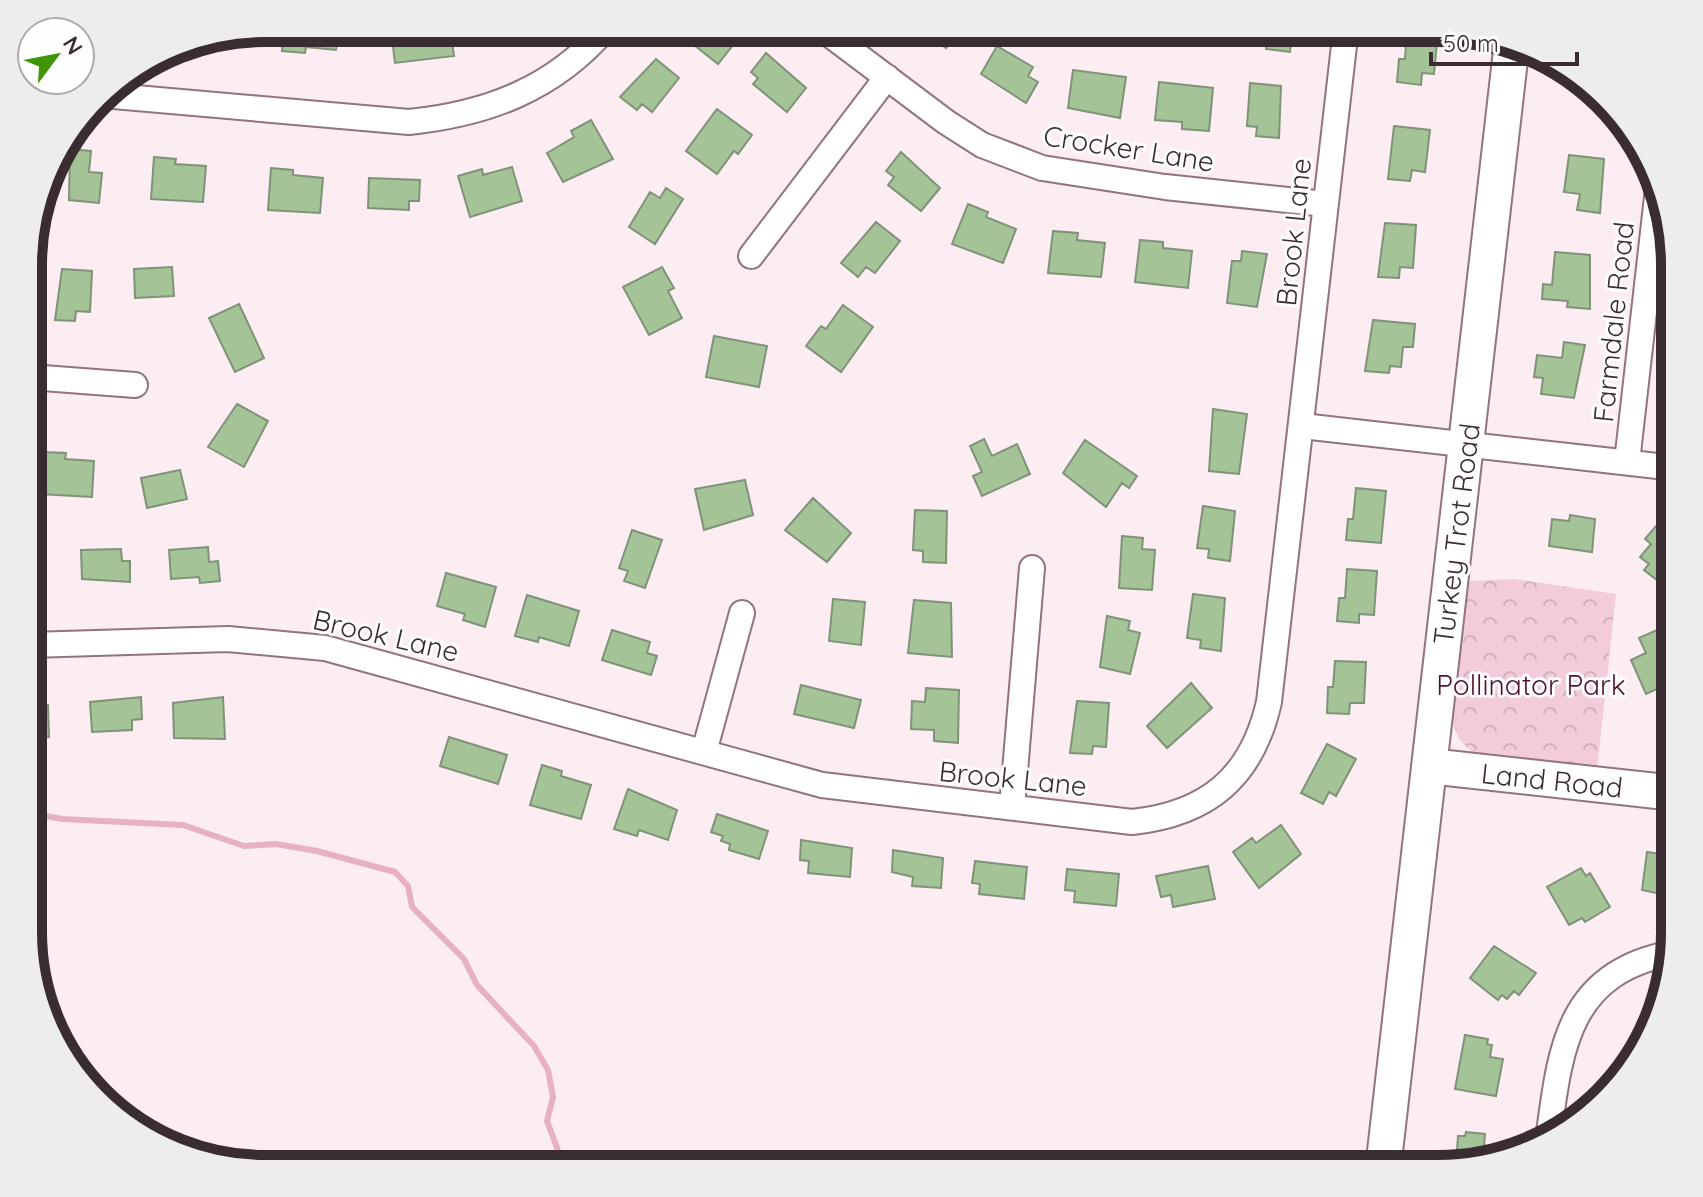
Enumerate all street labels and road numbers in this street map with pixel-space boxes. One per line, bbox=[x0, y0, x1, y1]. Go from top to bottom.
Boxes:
street label: Crocker Lane bbox=[1041, 117, 1217, 179]
street label: Brook Lane bbox=[1268, 156, 1318, 308]
street label: Farmdale Road bbox=[1585, 220, 1641, 424]
street label: Turkey Trot Road bbox=[1425, 421, 1487, 647]
street label: Brook Lane bbox=[310, 601, 462, 669]
street label: Brook Lane bbox=[937, 753, 1089, 803]
street label: Land Road bbox=[1479, 755, 1625, 805]

